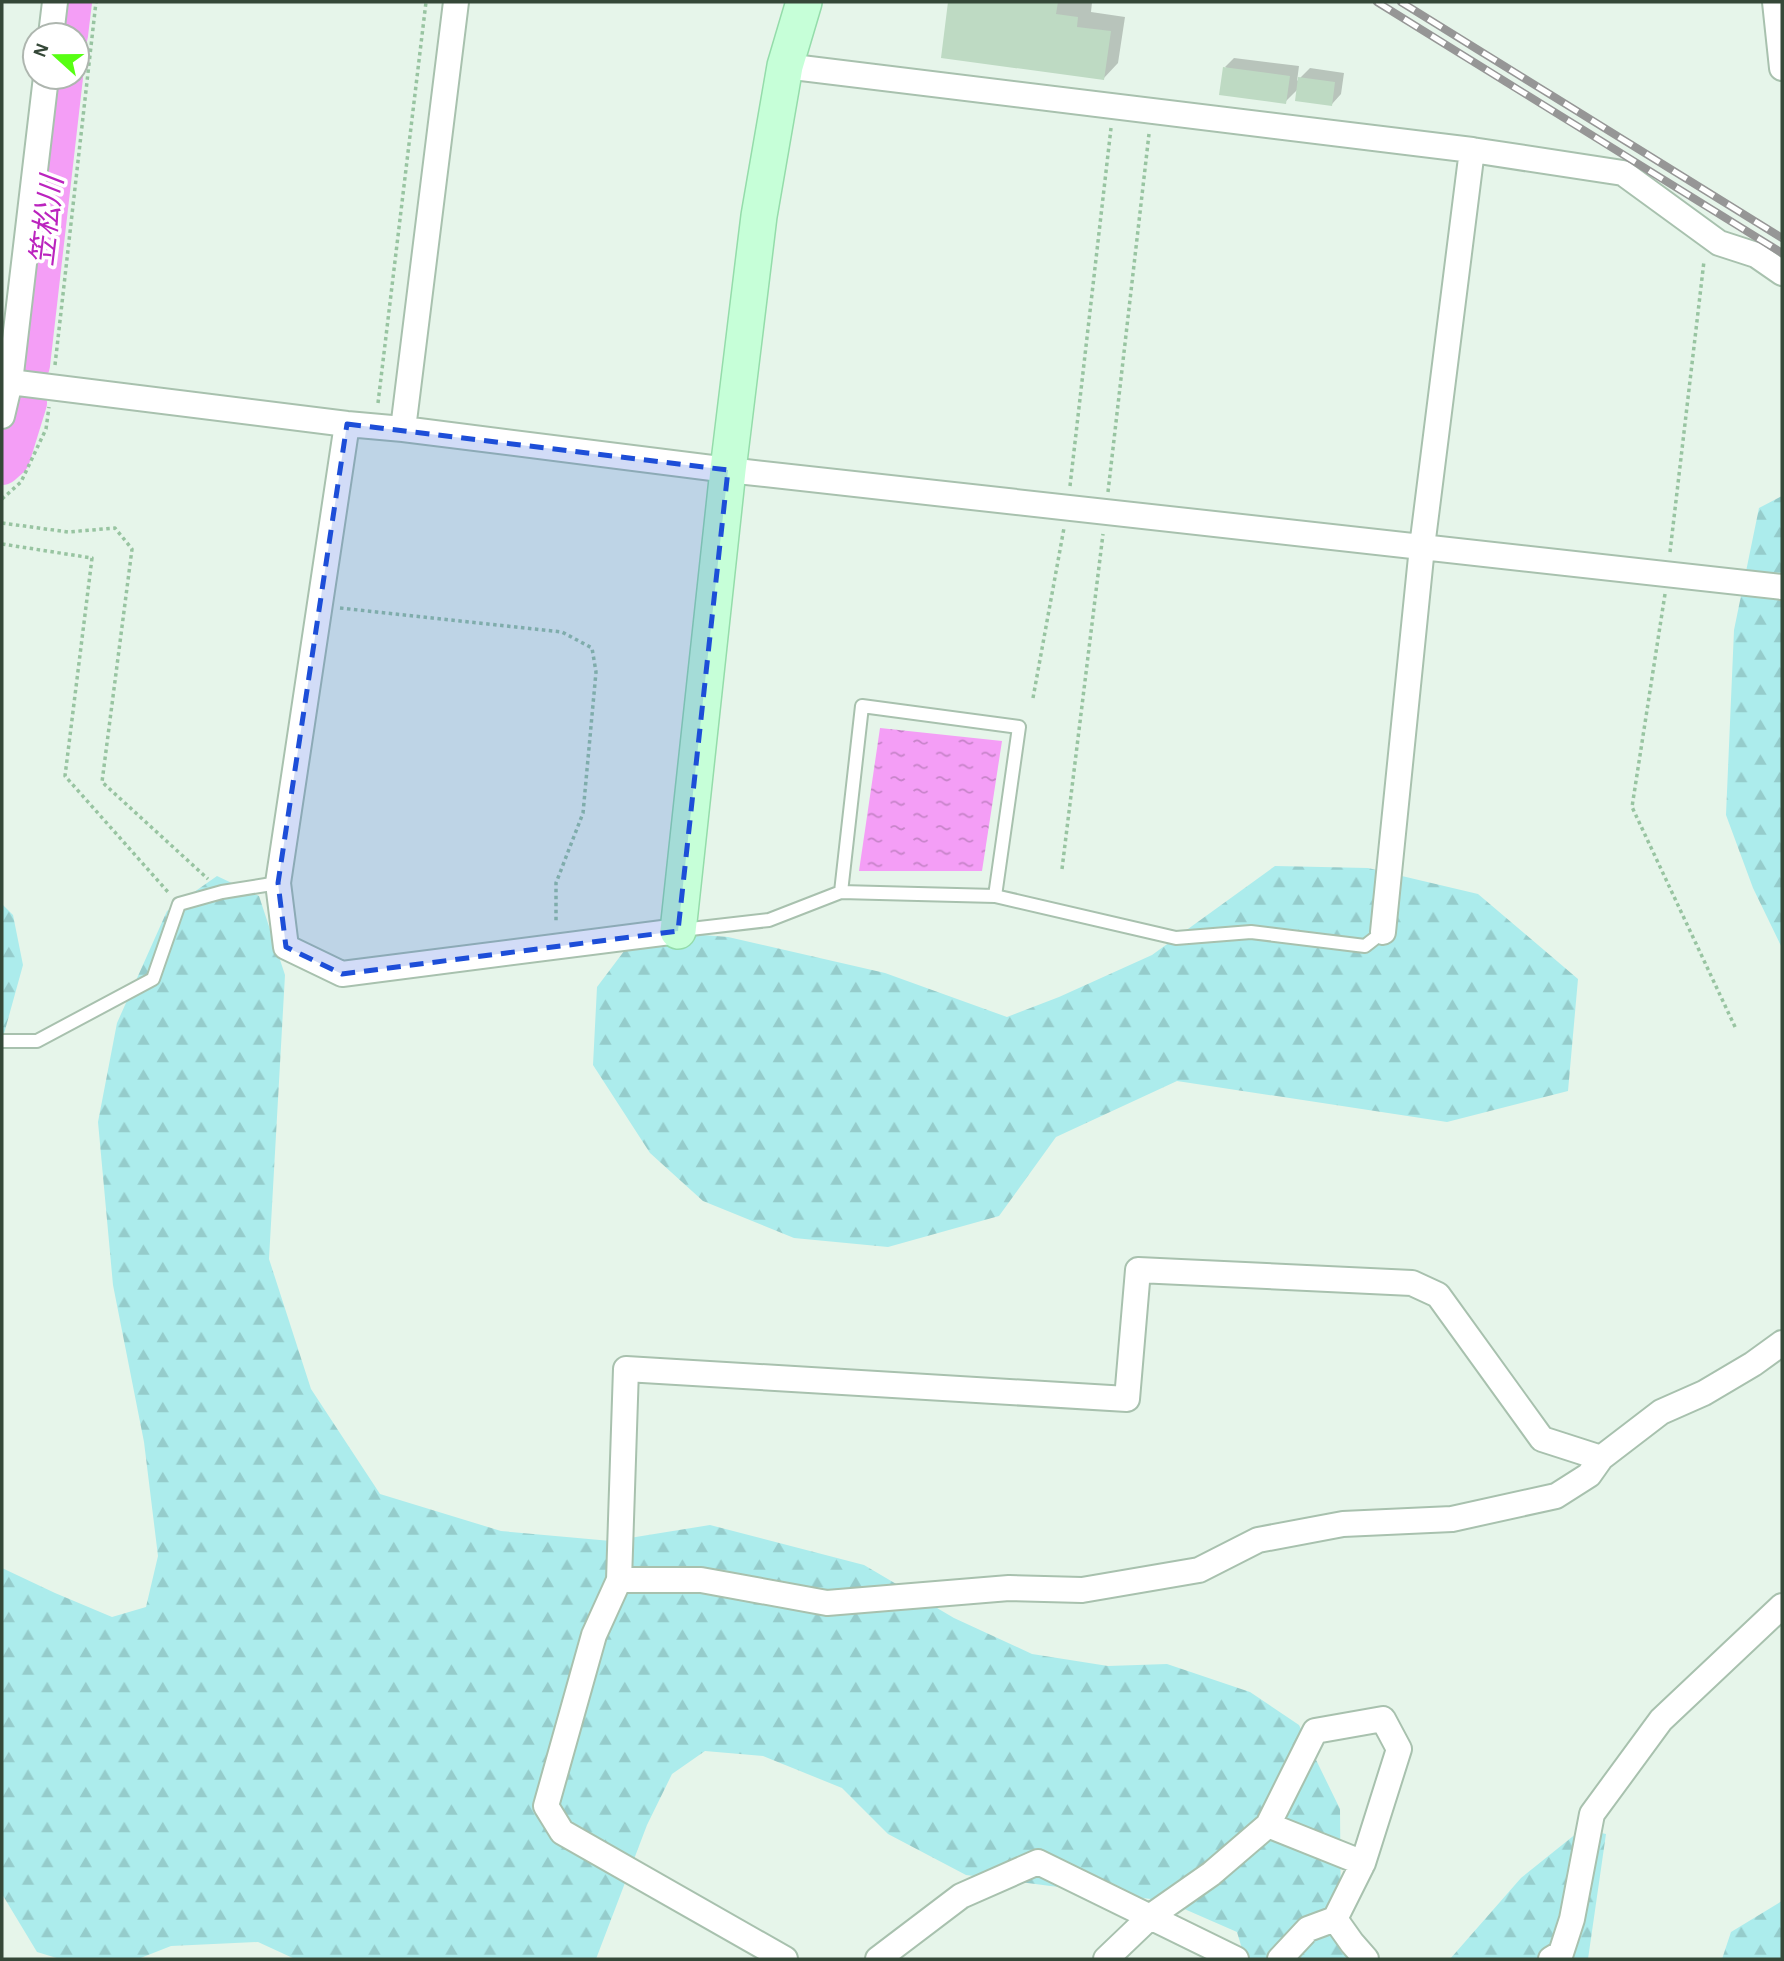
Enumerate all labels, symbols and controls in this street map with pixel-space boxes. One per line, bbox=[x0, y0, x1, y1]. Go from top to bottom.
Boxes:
north arrow bbox=[21, 21, 91, 91]
text: N bbox=[30, 41, 53, 60]
water label: 笠松川 bbox=[26, 171, 69, 267]

